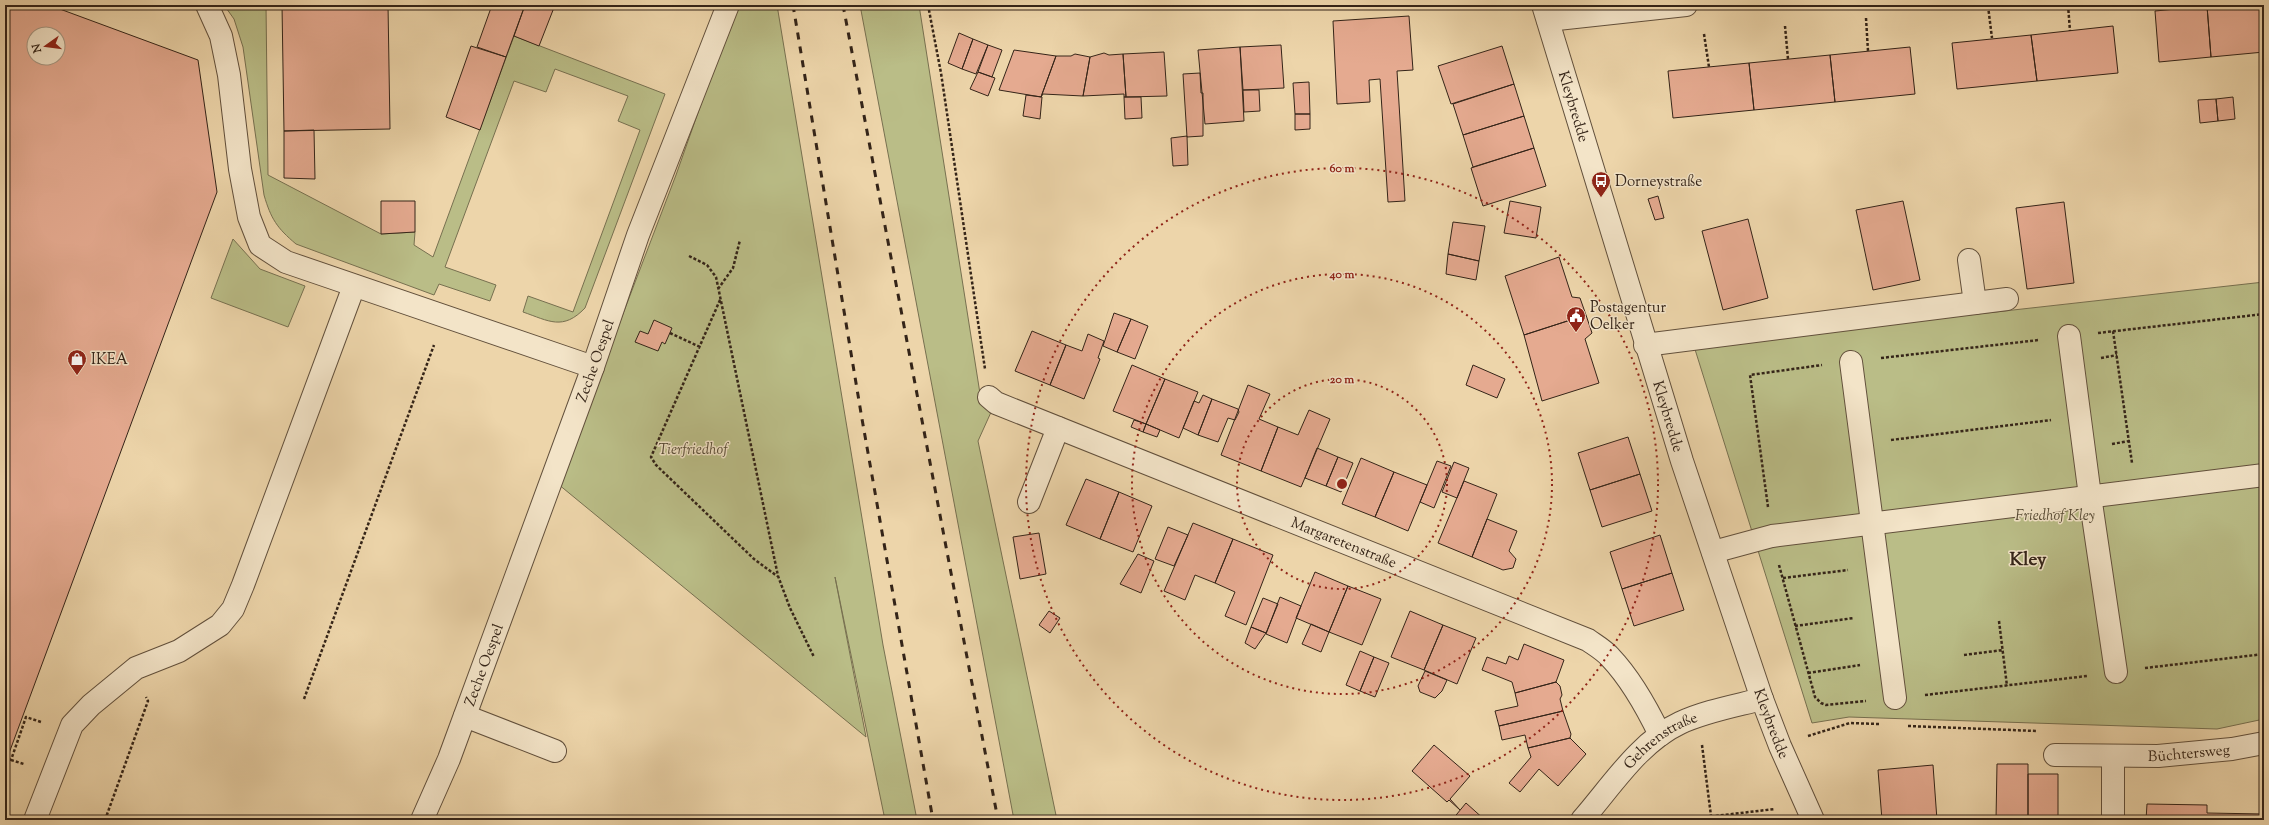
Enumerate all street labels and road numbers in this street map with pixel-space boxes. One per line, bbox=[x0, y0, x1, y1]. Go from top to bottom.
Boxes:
street label: Kleybredde bbox=[1552, 69, 1593, 145]
street label: Zeche Oespel bbox=[572, 317, 620, 405]
street label: Kleybredde bbox=[1646, 379, 1688, 455]
street label: Margaretenstraße bbox=[1287, 513, 1399, 574]
street label: Zeche Oespel bbox=[460, 621, 510, 709]
street label: Kleybredde bbox=[1747, 686, 1793, 762]
street label: Gehrenstraße bbox=[1619, 708, 1701, 775]
street label: Büchtersweg bbox=[2148, 740, 2231, 768]

